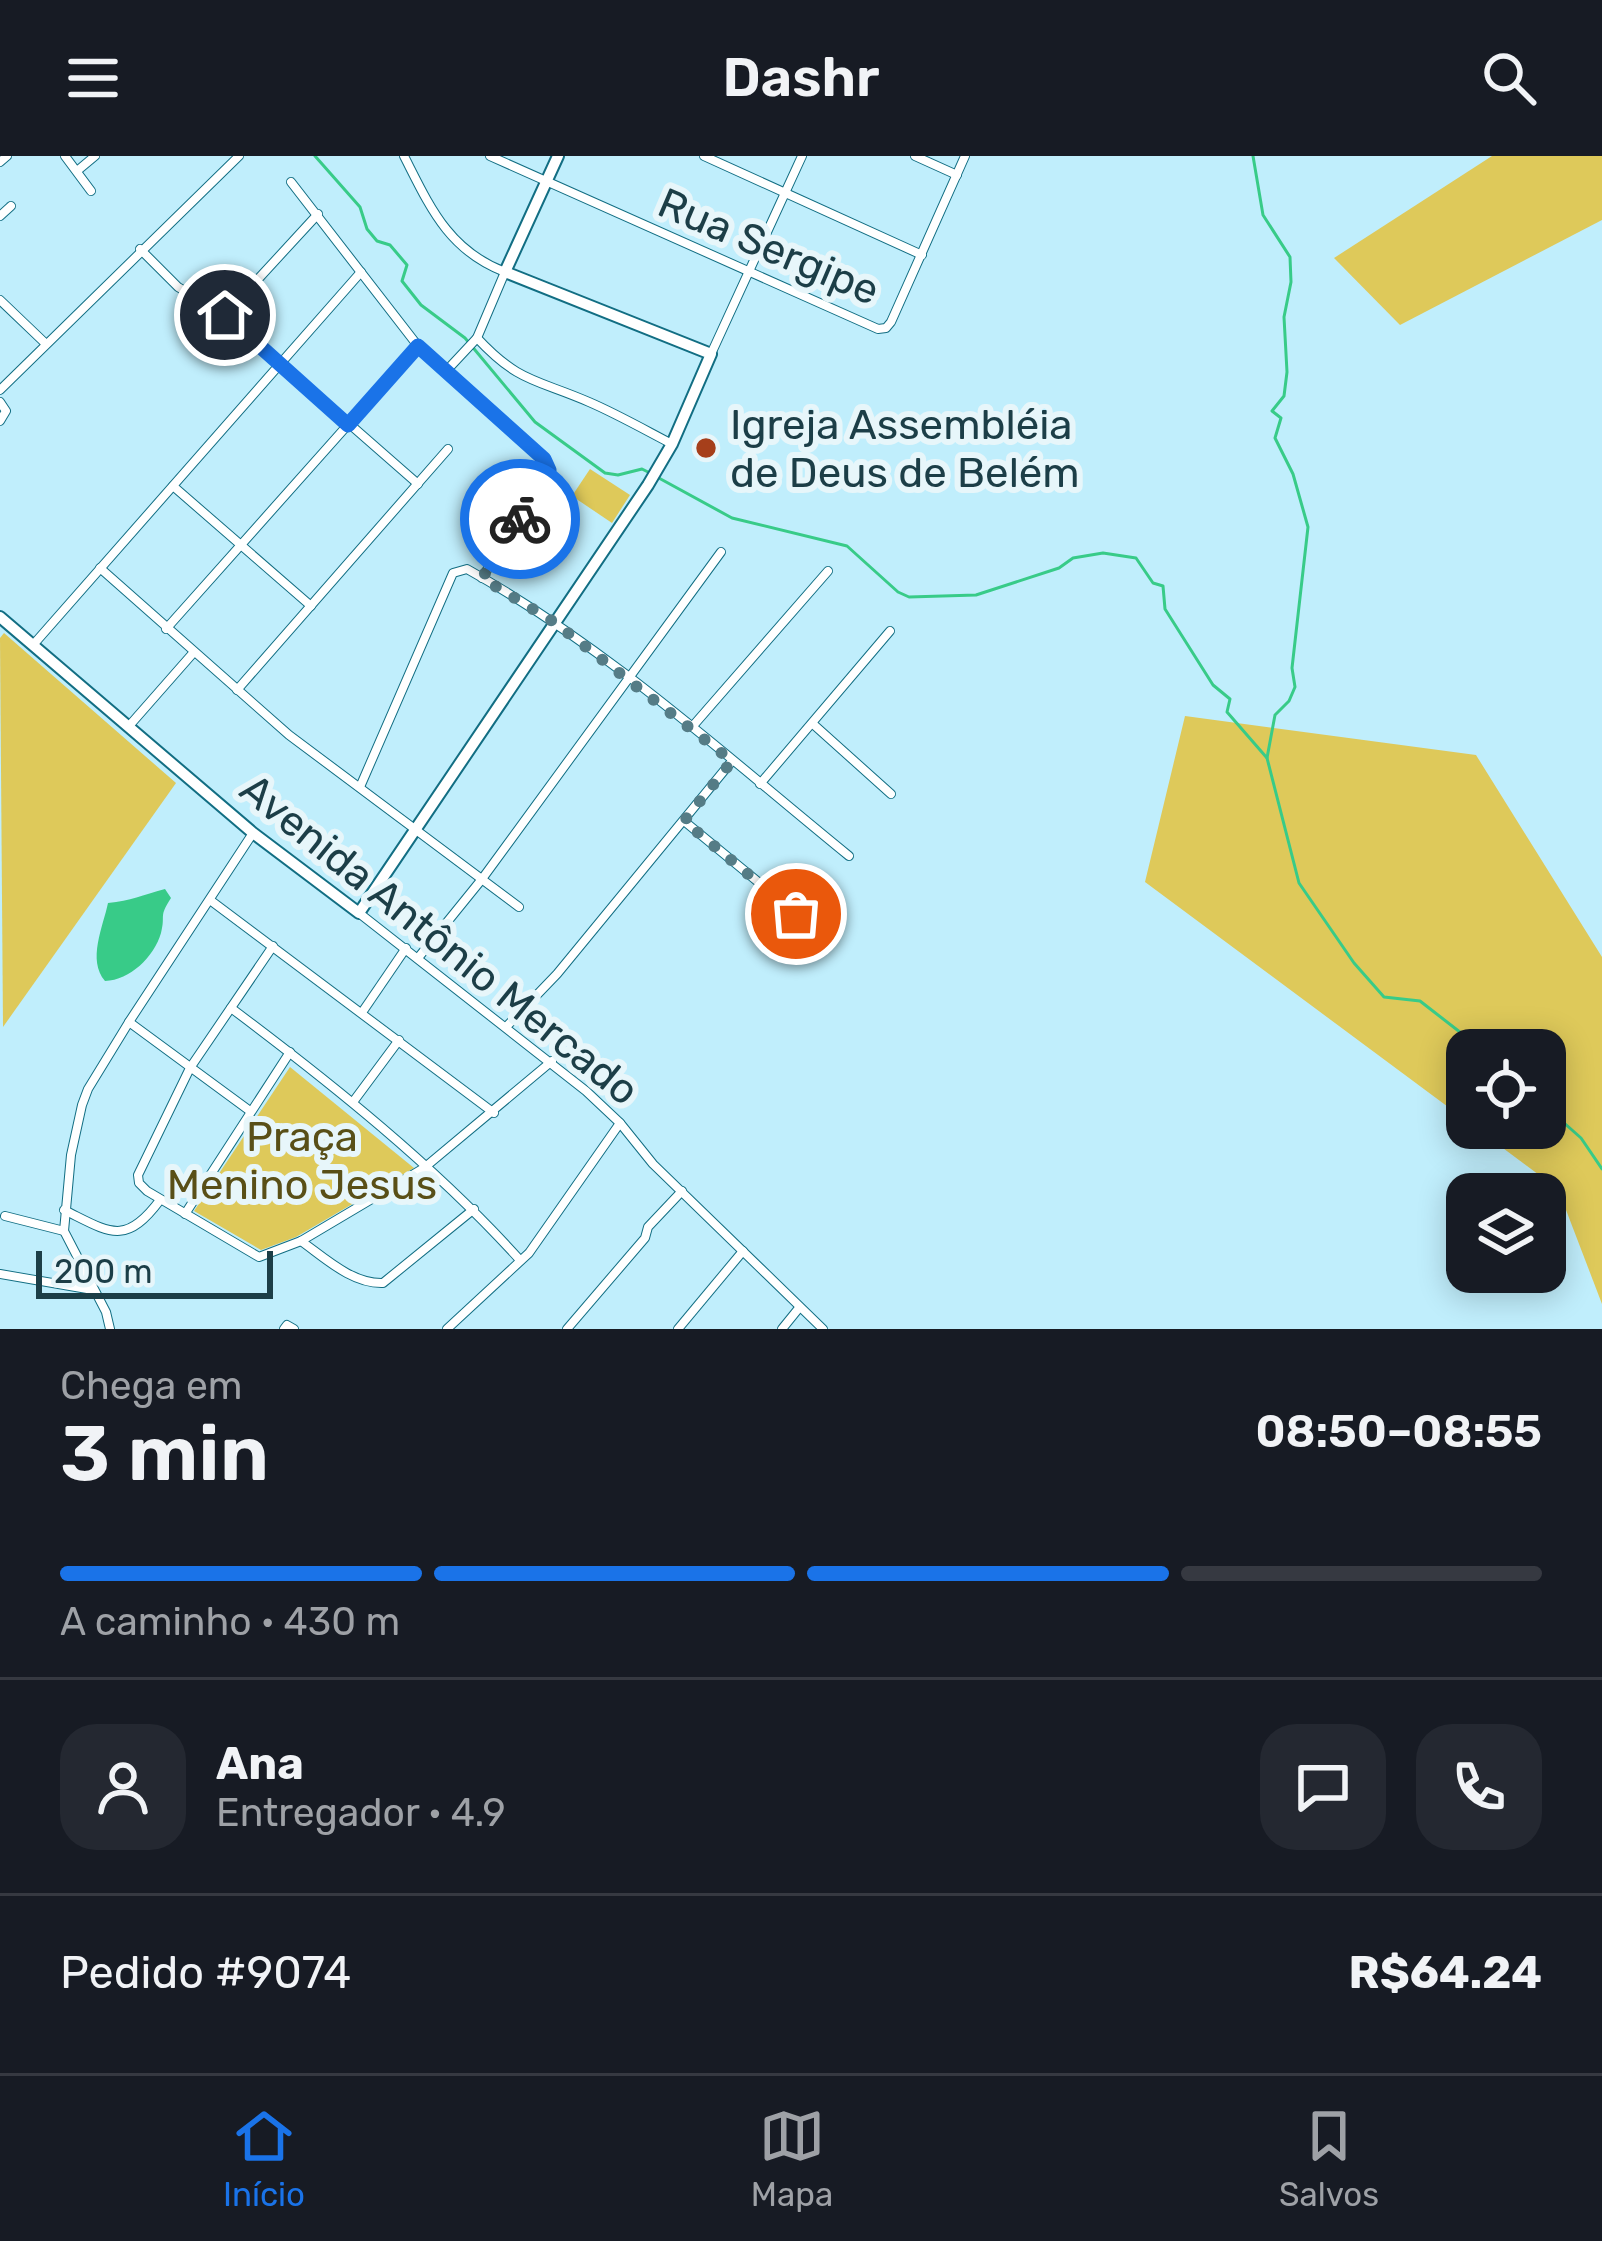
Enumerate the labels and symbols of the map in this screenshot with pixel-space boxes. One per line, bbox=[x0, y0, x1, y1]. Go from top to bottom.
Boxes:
street label: Rua Sergipe bbox=[651, 178, 887, 316]
pin bbox=[174, 264, 276, 366]
place label: Igreja Assembléia de Deus de Belém bbox=[730, 400, 1080, 498]
marker: Igreja Assembléia de Deus de Belém bbox=[693, 435, 719, 461]
courier bbox=[460, 459, 580, 579]
street label: Avenida Antônio Mercado bbox=[230, 764, 648, 1116]
pin bbox=[745, 863, 847, 965]
park label: Praça Menino Jesus bbox=[167, 1112, 437, 1210]
scale bar bbox=[36, 1245, 273, 1298]

